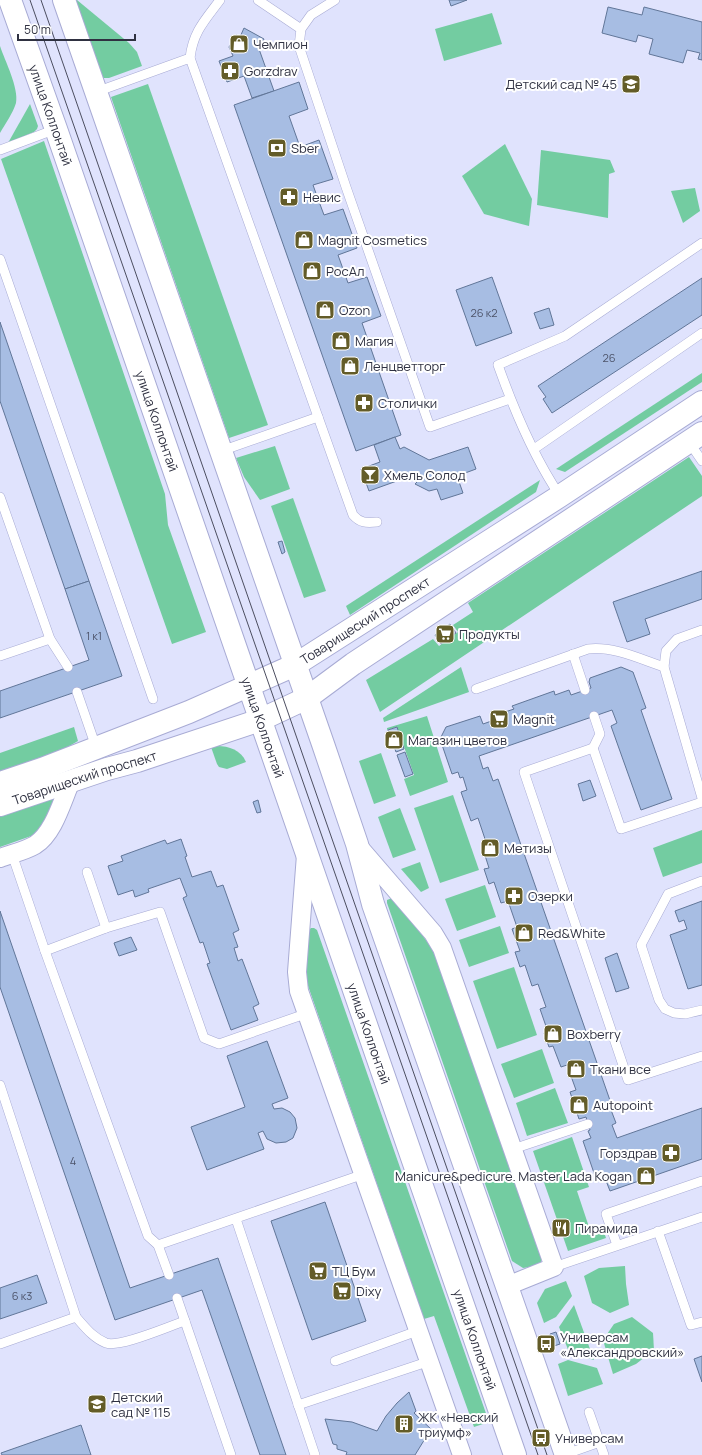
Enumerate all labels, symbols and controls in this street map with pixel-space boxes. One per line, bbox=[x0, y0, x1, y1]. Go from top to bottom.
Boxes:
scale bar bbox=[18, 16, 135, 42]
text: 50 m bbox=[24, 21, 51, 38]
shop icon: Чемпион bbox=[228, 33, 250, 55]
place label: Чемпион bbox=[253, 35, 308, 53]
pharmacy icon: Gorzdrav bbox=[219, 60, 241, 82]
street label: улица Коллонтай bbox=[25, 62, 77, 168]
place label: Gorzdrav bbox=[244, 62, 298, 80]
school or university icon: Детский сад № 45 bbox=[620, 73, 642, 95]
place label: Детский сад № 45 bbox=[505, 75, 617, 93]
bank icon: Sber bbox=[266, 137, 288, 159]
place label: Sber bbox=[291, 139, 319, 157]
pharmacy icon: Невис bbox=[278, 186, 300, 208]
place label: Невис bbox=[303, 188, 341, 206]
shop icon: Magnit Cosmetics bbox=[293, 229, 315, 251]
place label: Magnit Cosmetics bbox=[318, 231, 427, 249]
shop icon: РосАл bbox=[301, 260, 323, 282]
place label: РосАл bbox=[326, 262, 364, 280]
shop icon: Ozon bbox=[314, 299, 336, 321]
place label: Ozon bbox=[339, 301, 370, 319]
house number: 26 к2 bbox=[470, 305, 498, 320]
shop icon: Магия bbox=[330, 330, 352, 352]
place label: Магия bbox=[355, 332, 394, 350]
house number: 26 bbox=[602, 350, 616, 365]
shop icon: Ленцветторг bbox=[339, 355, 361, 377]
place label: Ленцветторг bbox=[364, 357, 445, 375]
street label: улица Коллонтай bbox=[131, 368, 183, 474]
pharmacy icon: Столички bbox=[353, 392, 375, 414]
place label: Столички bbox=[378, 394, 437, 412]
bar icon: Хмель Солод bbox=[359, 464, 381, 486]
place label: Хмель Солод bbox=[384, 466, 466, 484]
street label: Товарищеский проспект bbox=[297, 572, 434, 668]
supermarket icon: Продукты bbox=[434, 623, 456, 645]
place label: Продукты bbox=[459, 625, 520, 643]
house number: 1 к1 bbox=[86, 628, 102, 643]
street label: улица Коллонтай bbox=[237, 674, 289, 780]
supermarket icon: Magnit bbox=[488, 708, 510, 730]
place label: Magnit bbox=[513, 710, 555, 728]
shop icon: Магазин цветов bbox=[383, 729, 405, 751]
place label: Магазин цветов bbox=[408, 731, 507, 749]
street label: Товарищеский проспект bbox=[10, 746, 159, 809]
shop icon: Метизы bbox=[479, 837, 501, 859]
place label: Метизы bbox=[504, 839, 552, 857]
pharmacy icon: Озерки bbox=[503, 885, 525, 907]
place label: Озерки bbox=[528, 887, 573, 905]
shop icon: Red&White bbox=[513, 922, 535, 944]
place label: Red&White bbox=[538, 924, 606, 942]
street label: улица Коллонтай bbox=[343, 981, 395, 1086]
shop icon: Boxberry bbox=[542, 1023, 564, 1045]
place label: Boxberry bbox=[567, 1025, 621, 1043]
shop icon: Ткани все bbox=[565, 1058, 587, 1080]
place label: Ткани все bbox=[590, 1060, 651, 1078]
shop icon: Autopoint bbox=[568, 1094, 590, 1116]
place label: Autopoint bbox=[593, 1096, 653, 1114]
pharmacy icon: Горздрав bbox=[660, 1142, 682, 1164]
place label: Горздрав bbox=[600, 1144, 657, 1162]
house number: 4 bbox=[70, 1153, 76, 1168]
shop icon: Manicure&pedicure. Master Lada Kogan bbox=[635, 1165, 657, 1187]
place label: Manicure&pedicure. Master Lada Kogan bbox=[395, 1167, 632, 1185]
restaurant icon: Пирамида bbox=[550, 1217, 572, 1239]
place label: Пирамида bbox=[575, 1219, 638, 1237]
supermarket icon: ТЦ Бум bbox=[307, 1260, 329, 1282]
place label: ТЦ Бум bbox=[332, 1262, 375, 1280]
supermarket icon: Dixy bbox=[331, 1280, 353, 1302]
place label: Dixy bbox=[356, 1282, 382, 1300]
street label: улица Коллонтай bbox=[449, 1287, 501, 1392]
house number: 6 к3 bbox=[12, 1288, 32, 1303]
place label: Универсам «Александровский» bbox=[560, 1328, 684, 1361]
bus stop icon: Универсам «Александровский» bbox=[535, 1333, 557, 1355]
place label: Детский сад № 115 bbox=[111, 1388, 170, 1421]
school or university icon: Детский сад № 115 bbox=[86, 1393, 108, 1415]
place label: ЖК «Невский триумф» bbox=[418, 1408, 499, 1441]
building icon: ЖК «Невский триумф» bbox=[393, 1413, 415, 1435]
bus stop icon: Универсам bbox=[530, 1427, 552, 1449]
place label: Универсам bbox=[555, 1429, 624, 1447]

